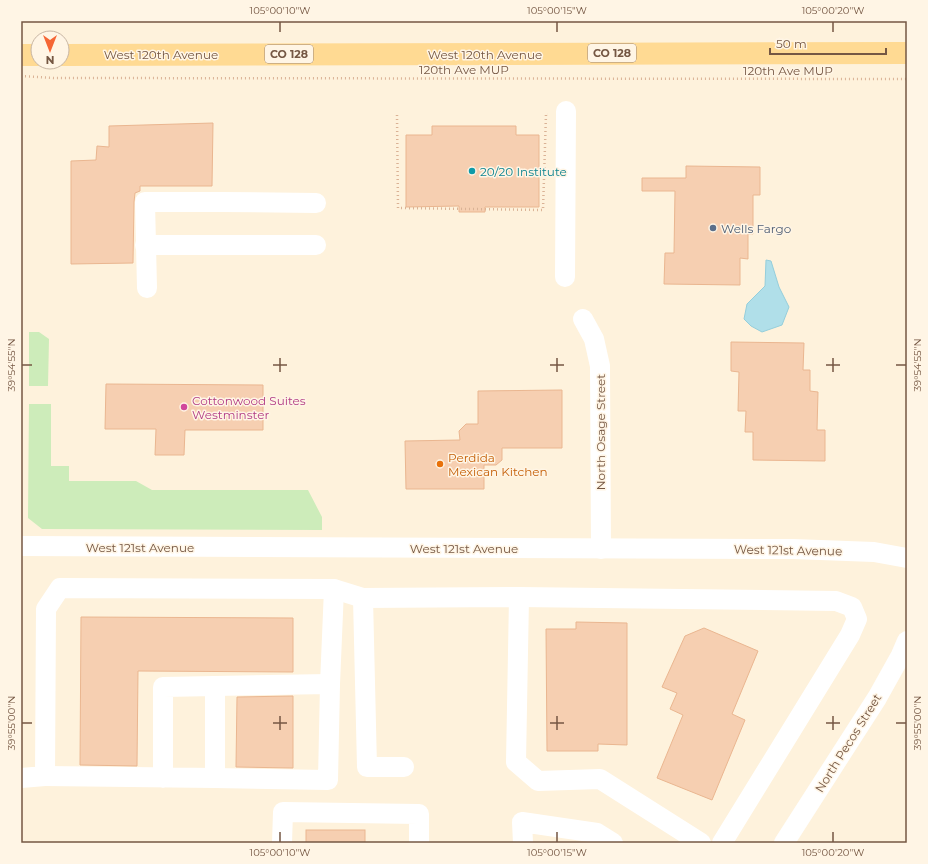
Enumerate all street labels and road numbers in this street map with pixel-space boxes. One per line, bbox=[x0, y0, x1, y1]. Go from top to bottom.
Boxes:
road number: CO 128 bbox=[588, 44, 636, 62]
road number: CO 128 bbox=[265, 45, 313, 63]
street label: West 120th Avenue bbox=[104, 47, 218, 62]
street label: West 120th Avenue bbox=[428, 47, 542, 62]
street label: 120th Ave MUP bbox=[419, 62, 509, 77]
street label: 120th Ave MUP bbox=[743, 63, 833, 78]
street label: North Osage Street bbox=[593, 374, 608, 490]
street label: West 121st Avenue bbox=[86, 540, 194, 555]
street label: West 121st Avenue bbox=[410, 541, 518, 556]
street label: West 121st Avenue bbox=[734, 542, 842, 558]
street label: North Pecos Street bbox=[812, 691, 885, 795]

